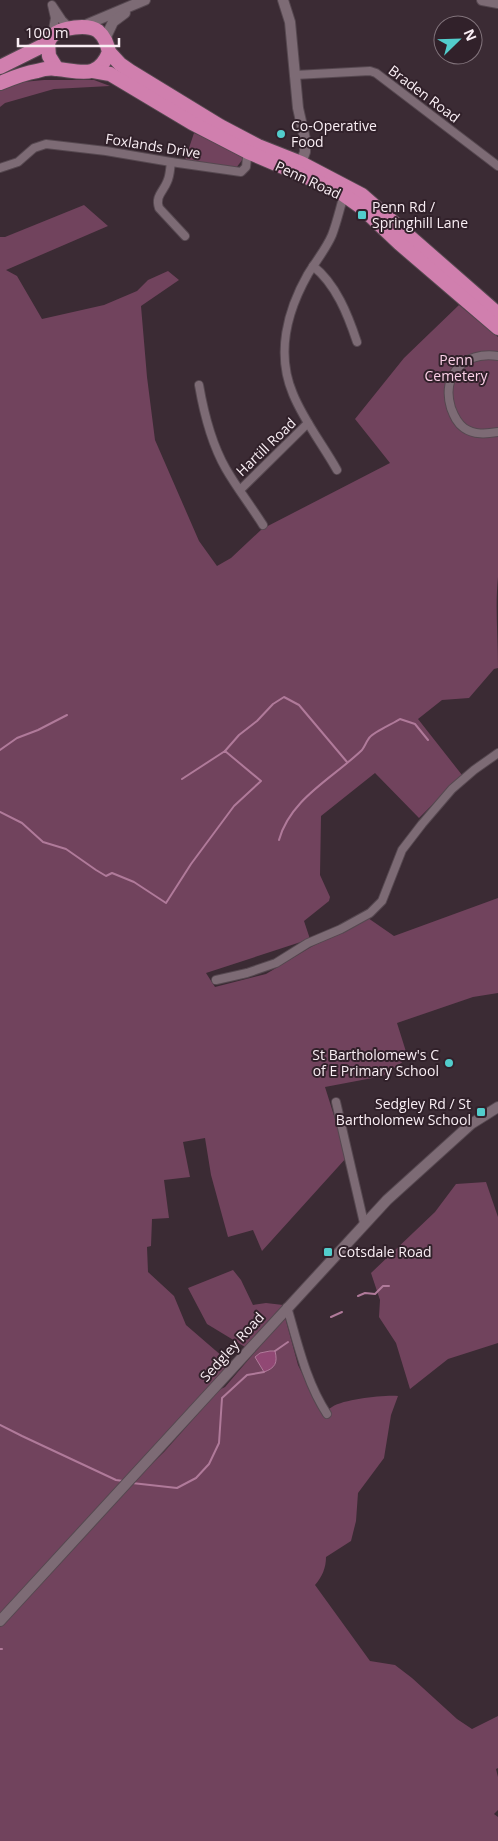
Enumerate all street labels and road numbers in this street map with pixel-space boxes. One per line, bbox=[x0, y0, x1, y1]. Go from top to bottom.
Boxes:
street label: Braden Road bbox=[385, 61, 464, 127]
street label: Foxlands Drive bbox=[104, 129, 202, 162]
street label: Penn Road bbox=[272, 156, 344, 203]
street label: Hartill Road bbox=[232, 413, 300, 480]
street label: Sedgley Road bbox=[195, 1308, 268, 1385]

